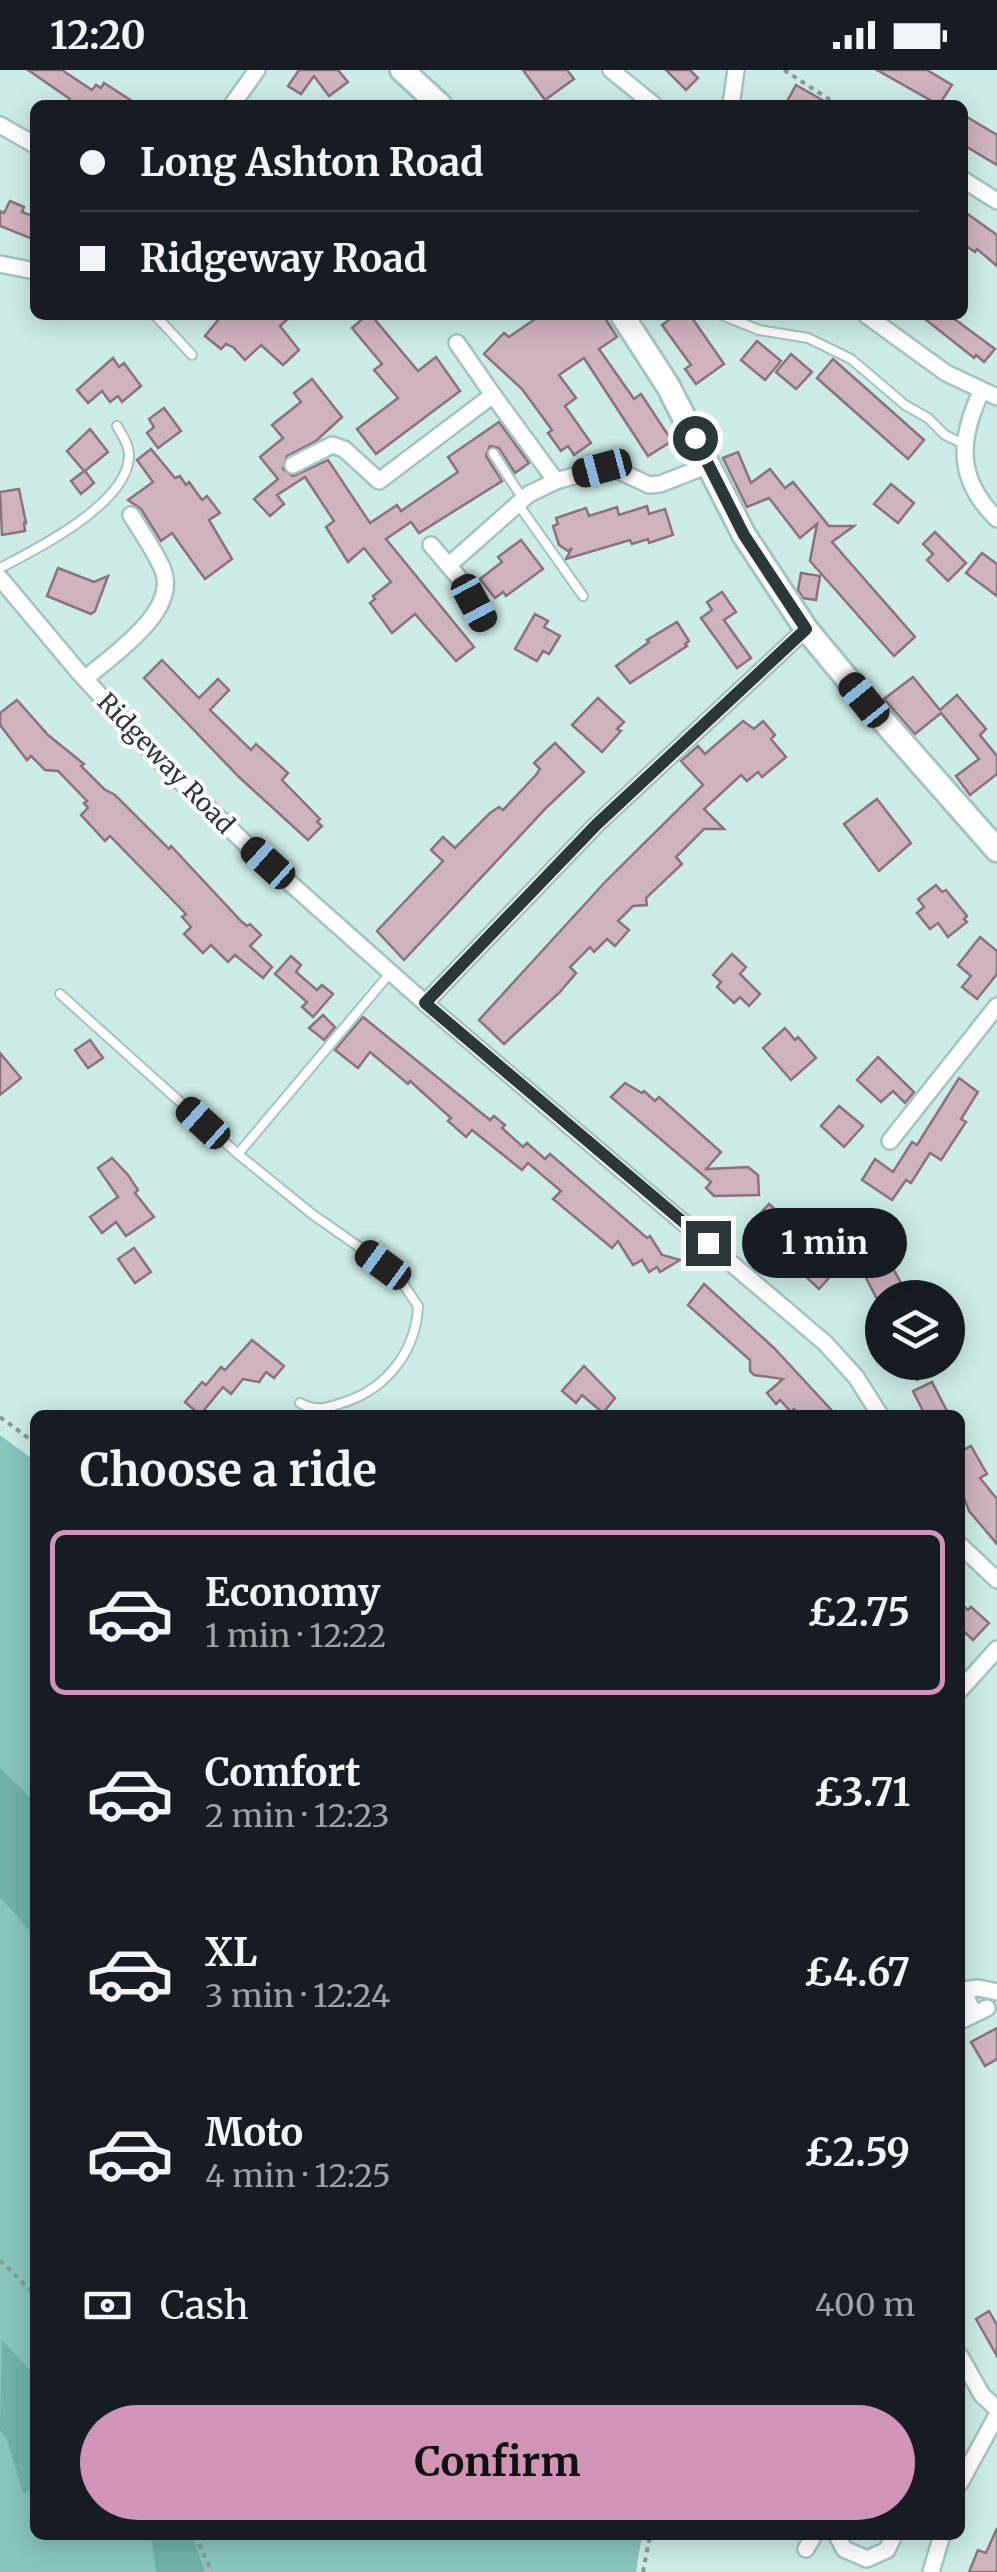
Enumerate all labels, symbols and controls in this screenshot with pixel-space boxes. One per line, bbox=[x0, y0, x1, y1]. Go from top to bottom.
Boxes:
text: 12:20 bbox=[50, 12, 146, 59]
text: Long Ashton Road bbox=[140, 139, 484, 186]
text: Ridgeway Road bbox=[140, 235, 427, 282]
route start bbox=[673, 416, 718, 461]
car bbox=[569, 446, 635, 490]
car bbox=[447, 569, 501, 637]
car bbox=[833, 667, 895, 733]
street label: Ridgeway Road bbox=[91, 686, 241, 840]
car bbox=[236, 832, 300, 894]
car bbox=[171, 1092, 235, 1154]
callout: 1 min bbox=[743, 1208, 908, 1278]
route end bbox=[686, 1221, 731, 1266]
text: 1 min bbox=[781, 1223, 868, 1263]
car bbox=[350, 1235, 416, 1295]
map controls bbox=[865, 1280, 965, 1380]
button: layers bbox=[865, 1280, 965, 1380]
text: Choose a ride bbox=[80, 1442, 377, 1498]
icon: car bbox=[85, 1568, 175, 1658]
text: Economy bbox=[205, 1569, 380, 1616]
text: £2.75 bbox=[807, 1589, 910, 1636]
text: 1 min · 12:22 bbox=[205, 1616, 386, 1656]
icon: car bbox=[85, 1748, 175, 1838]
text: Comfort bbox=[205, 1749, 361, 1796]
text: £3.71 bbox=[814, 1769, 910, 1816]
text: 2 min · 12:23 bbox=[205, 1796, 390, 1836]
icon: car bbox=[85, 1928, 175, 2018]
text: XL bbox=[205, 1929, 257, 1976]
text: £4.67 bbox=[804, 1949, 910, 1996]
text: 3 min · 12:24 bbox=[205, 1976, 390, 2016]
icon: car bbox=[85, 2108, 175, 2198]
text: Moto bbox=[205, 2109, 303, 2156]
text: £2.59 bbox=[804, 2129, 910, 2176]
text: 4 min · 12:25 bbox=[205, 2156, 391, 2196]
icon: cash bbox=[80, 2278, 135, 2333]
text: Cash bbox=[160, 2282, 249, 2329]
text: 400 m bbox=[815, 2285, 915, 2325]
button: Confirm bbox=[80, 2405, 915, 2520]

